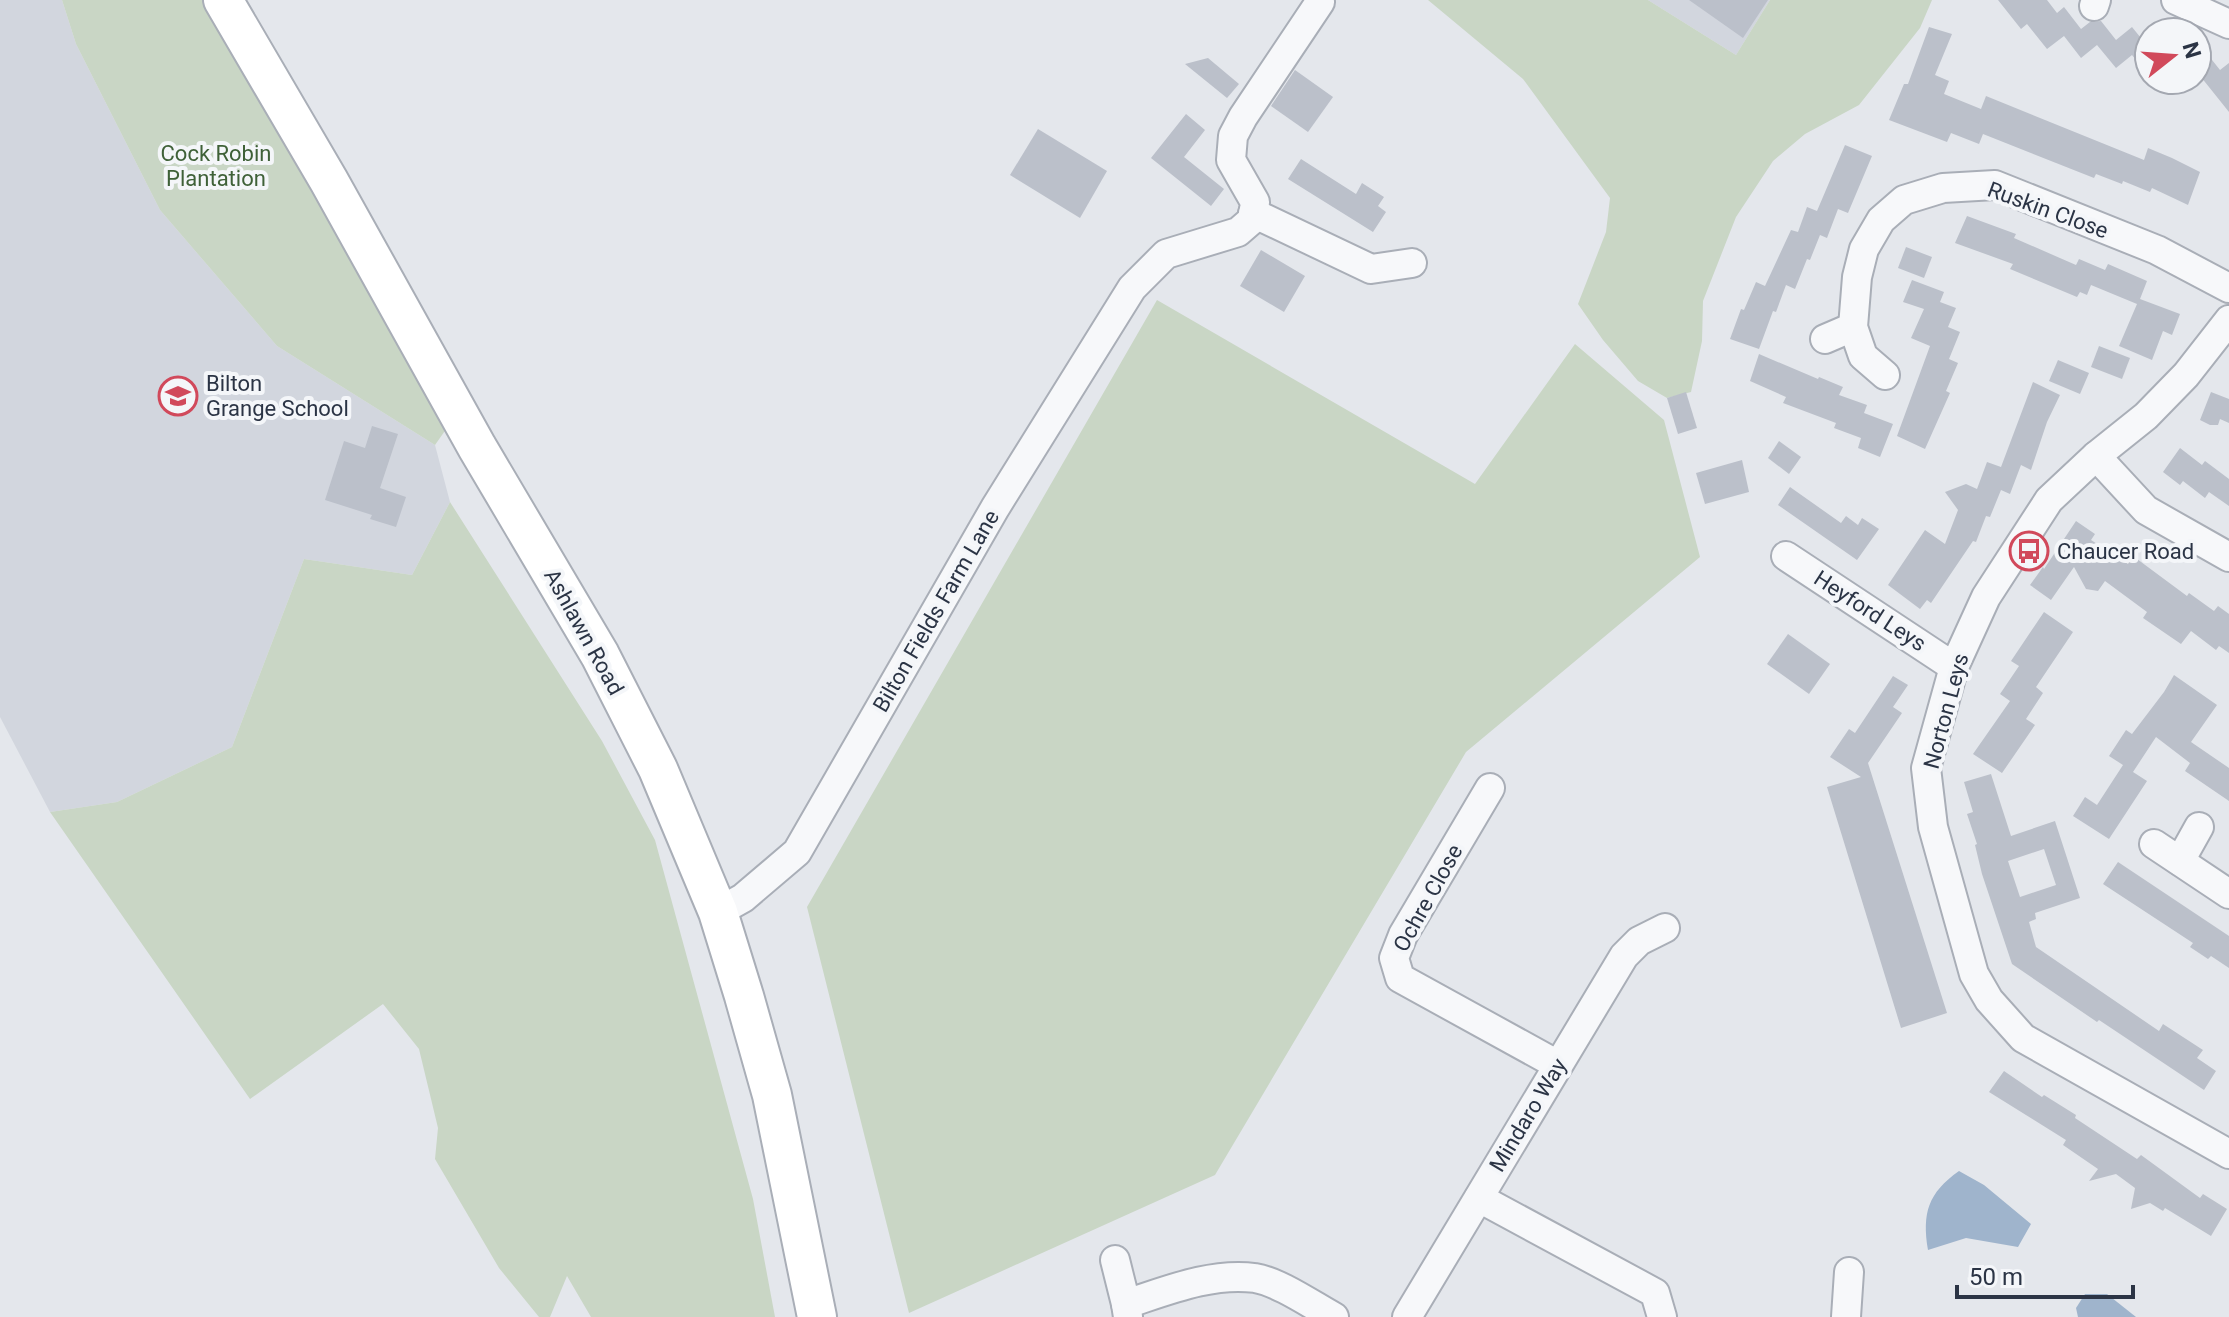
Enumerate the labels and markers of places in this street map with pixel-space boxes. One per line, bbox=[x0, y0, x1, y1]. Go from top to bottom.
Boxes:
place label: Bilton Grange School bbox=[206, 371, 349, 421]
school or university icon: Bilton Grange School bbox=[157, 375, 199, 417]
bus stop icon: Chaucer Road bbox=[2008, 530, 2050, 572]
place label: Chaucer Road bbox=[2057, 539, 2194, 564]

